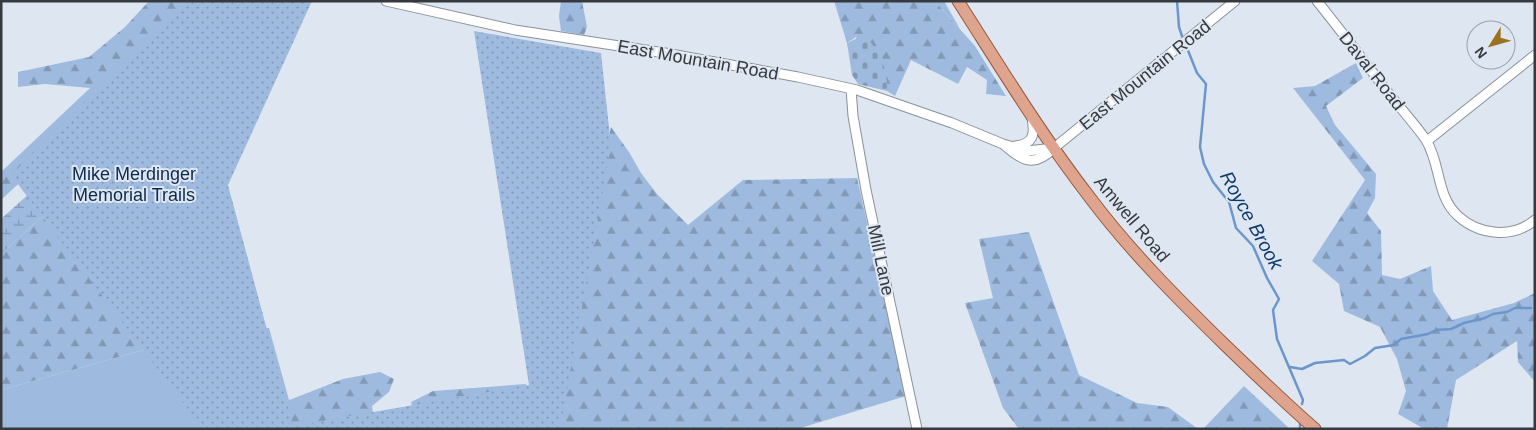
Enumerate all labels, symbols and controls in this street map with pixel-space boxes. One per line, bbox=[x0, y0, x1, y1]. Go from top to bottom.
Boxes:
street label: East Mountain Road bbox=[1075, 16, 1215, 134]
north arrow bbox=[1466, 20, 1516, 70]
street label: Daval Road bbox=[1335, 28, 1409, 114]
street label: East Mountain Road bbox=[616, 36, 780, 84]
text: N bbox=[1471, 44, 1490, 62]
park label: Mike Merdinger Memorial Trails bbox=[72, 164, 196, 205]
water label: Royce Brook bbox=[1216, 168, 1288, 274]
street label: Amwell Road bbox=[1090, 172, 1174, 266]
street label: Mill Lane bbox=[864, 223, 898, 297]

